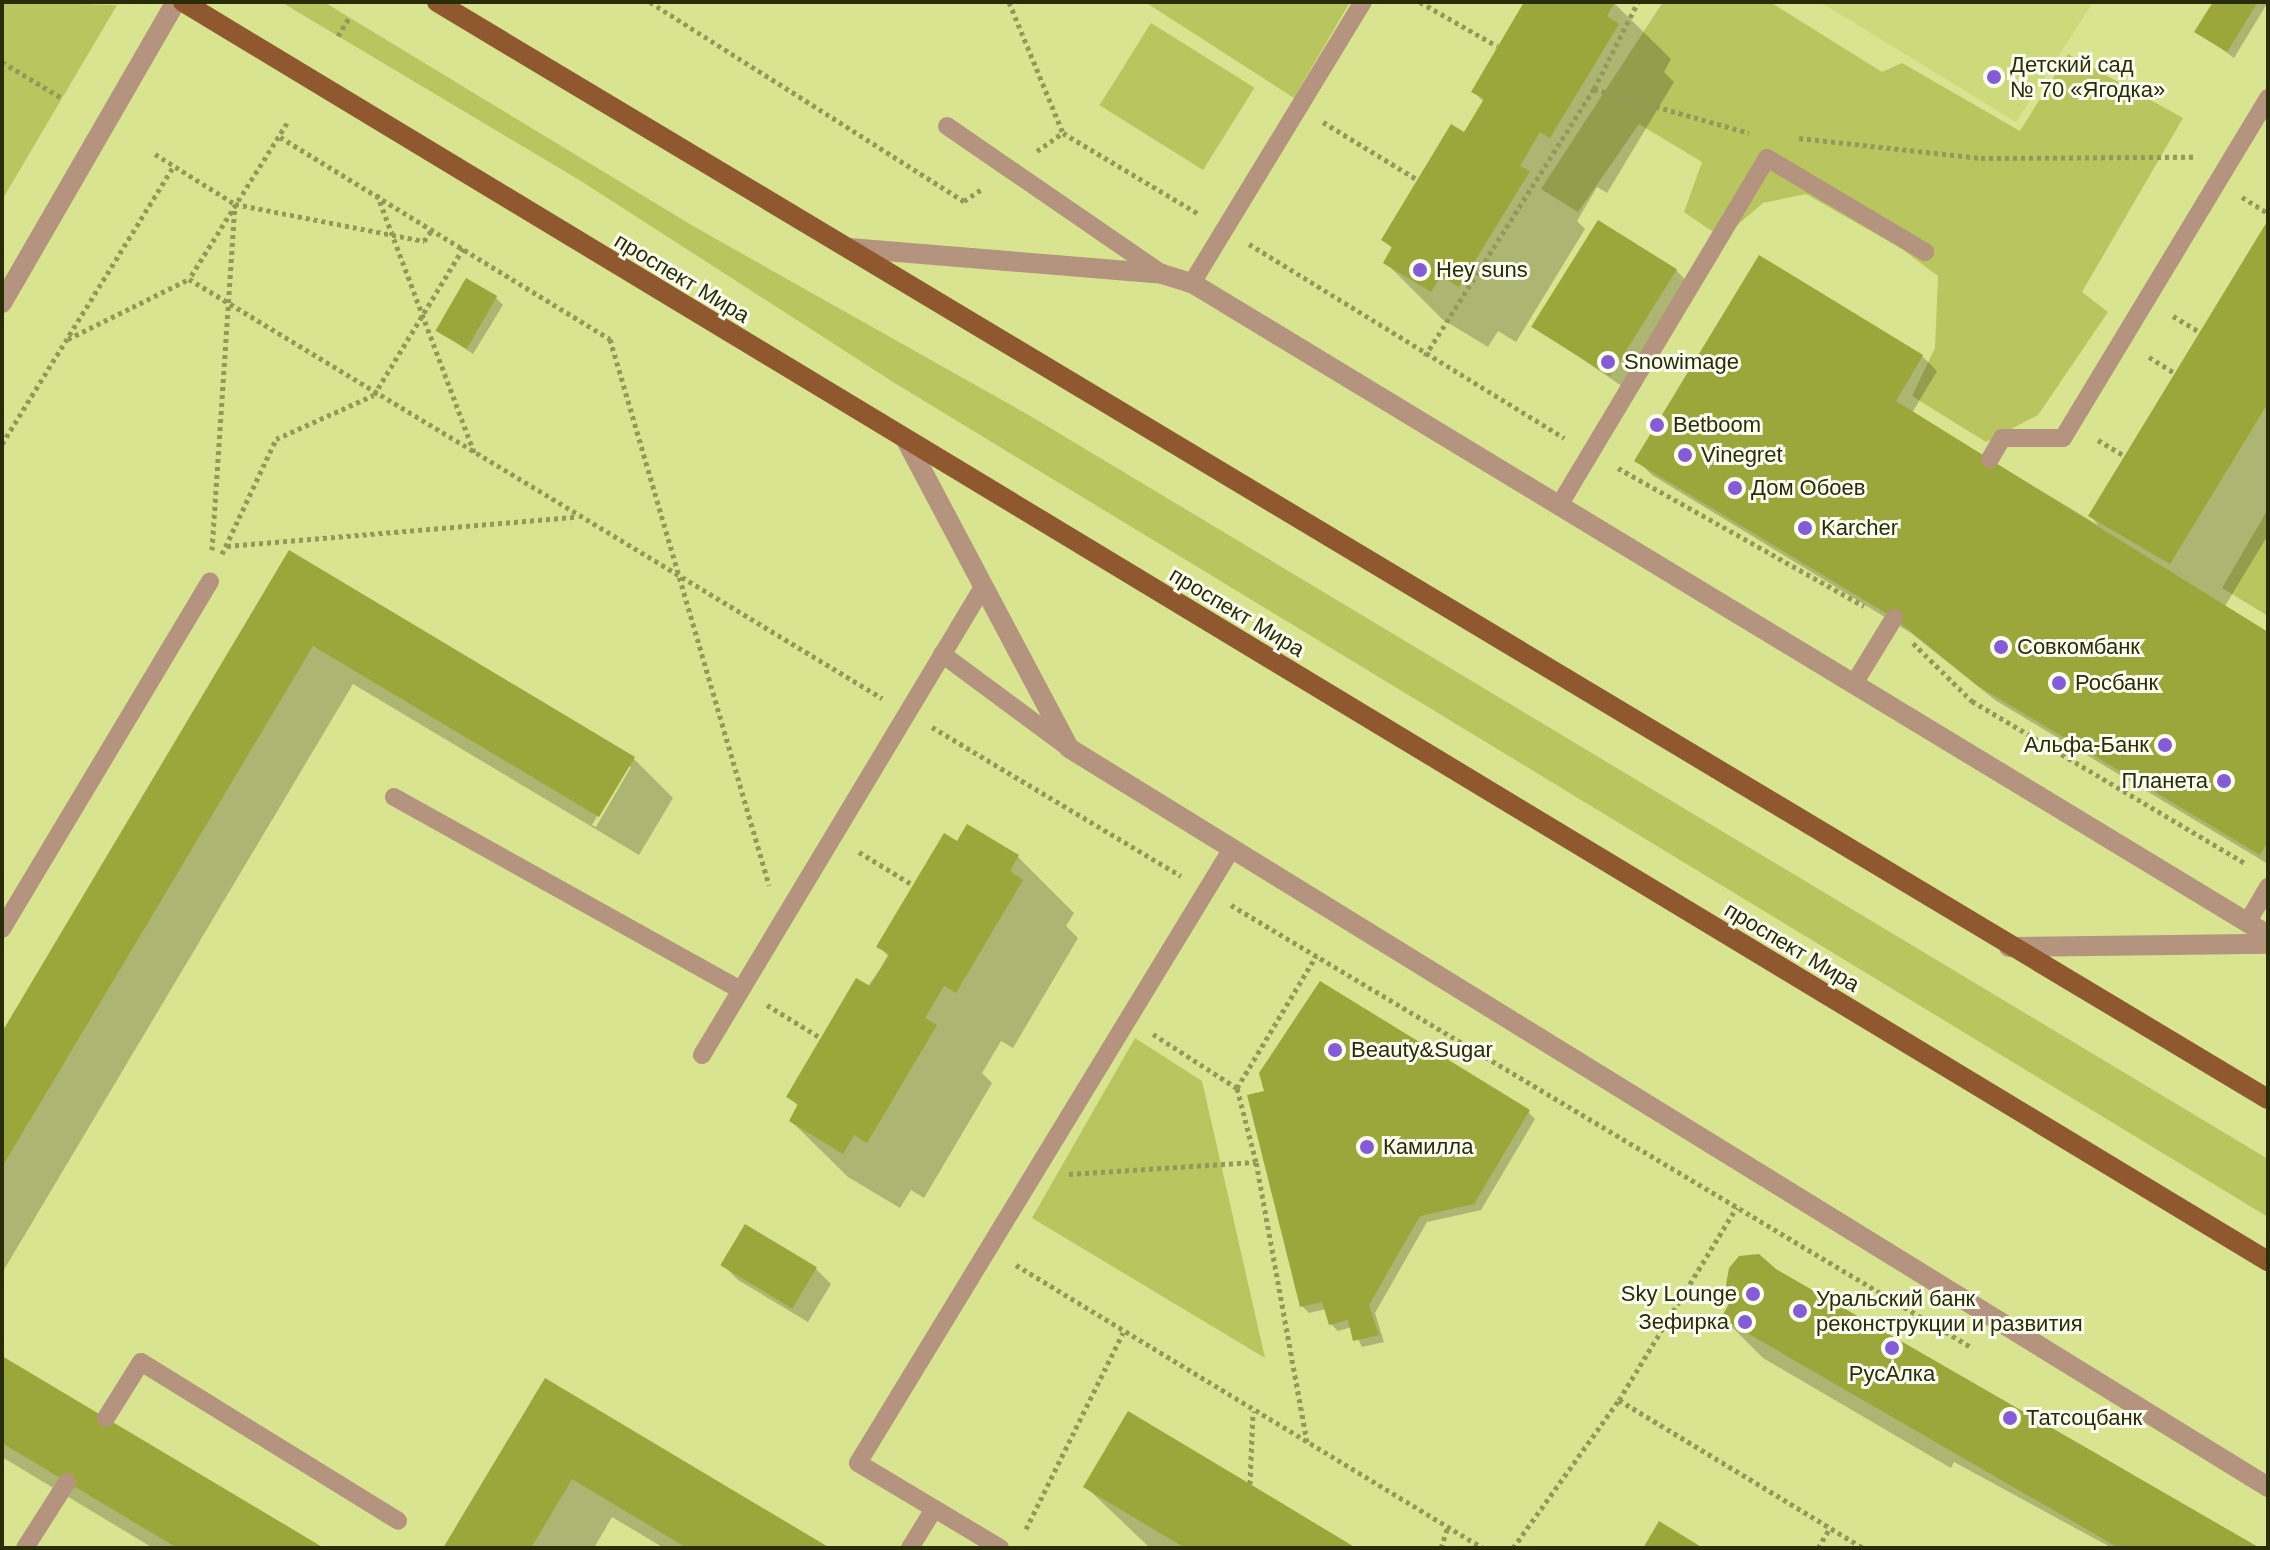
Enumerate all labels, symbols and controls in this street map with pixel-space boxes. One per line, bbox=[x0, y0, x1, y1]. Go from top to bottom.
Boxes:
place label: Детский сад № 70 «Ягодка» bbox=[2010, 51, 2165, 102]
marker: Детский сад № 70 «Ягодка» bbox=[1985, 68, 2003, 86]
street label: проспект Мира bbox=[610, 227, 754, 329]
place label: Hey suns bbox=[1436, 257, 1528, 283]
marker: Hey suns bbox=[1411, 261, 1429, 279]
place label: Snowimage bbox=[1624, 349, 1739, 375]
marker: Snowimage bbox=[1599, 353, 1617, 371]
place label: Betboom bbox=[1673, 412, 1761, 438]
marker: Betboom bbox=[1648, 416, 1666, 434]
place label: Vinegret bbox=[1701, 442, 1783, 468]
marker: Vinegret bbox=[1676, 446, 1694, 464]
place label: Дом Обоев bbox=[1751, 475, 1865, 501]
marker: Дом Обоев bbox=[1726, 479, 1744, 497]
place label: Karcher bbox=[1821, 515, 1898, 541]
marker: Karcher bbox=[1796, 519, 1814, 537]
street label: проспект Мира bbox=[1165, 561, 1309, 663]
place label: Совкомбанк bbox=[2017, 634, 2140, 660]
marker: Совкомбанк bbox=[1992, 638, 2010, 656]
place label: Росбанк bbox=[2075, 670, 2158, 696]
marker: Росбанк bbox=[2050, 674, 2068, 692]
place label: Альфа-Банк bbox=[2024, 732, 2149, 758]
marker: Альфа-Банк bbox=[2156, 736, 2174, 754]
place label: Планета bbox=[2121, 768, 2208, 794]
marker: Планета bbox=[2215, 772, 2233, 790]
street label: проспект Мира bbox=[1720, 896, 1864, 998]
place label: Beauty&Sugar bbox=[1351, 1037, 1493, 1063]
marker: Beauty&Sugar bbox=[1326, 1041, 1344, 1059]
place label: Камилла bbox=[1383, 1134, 1473, 1160]
marker: Камилла bbox=[1358, 1138, 1376, 1156]
place label: Sky Lounge bbox=[1621, 1281, 1737, 1307]
marker: Sky Lounge bbox=[1744, 1285, 1762, 1303]
place label: Уральский банк реконструкции и развития bbox=[1816, 1285, 2083, 1336]
marker: Уральский банк реконструкции и развития bbox=[1791, 1302, 1809, 1320]
place label: Зефирка bbox=[1639, 1309, 1729, 1335]
marker: Зефирка bbox=[1736, 1313, 1754, 1331]
marker: РусАлка bbox=[1883, 1339, 1901, 1357]
place label: РусАлка bbox=[1849, 1361, 1935, 1387]
place label: Татсоцбанк bbox=[2026, 1405, 2142, 1431]
marker: Татсоцбанк bbox=[2001, 1409, 2019, 1427]

